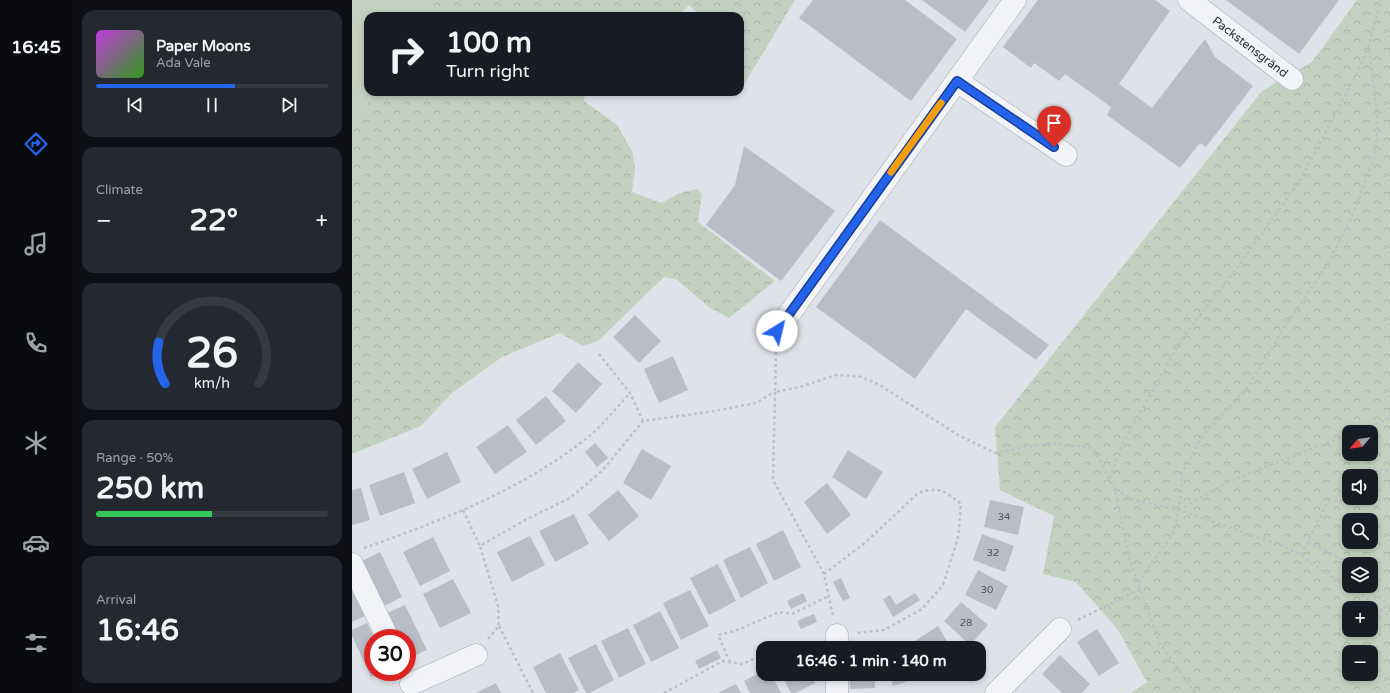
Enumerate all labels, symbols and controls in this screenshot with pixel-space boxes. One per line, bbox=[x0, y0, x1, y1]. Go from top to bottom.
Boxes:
street label: Packstensgränd bbox=[1210, 14, 1291, 80]
text: 100 m bbox=[446, 26, 532, 60]
icon: right bbox=[380, 28, 432, 80]
text: 16:45 bbox=[11, 36, 61, 58]
text: Paper Moons bbox=[156, 37, 251, 55]
text: Ada Vale bbox=[156, 55, 211, 71]
text: Turn right bbox=[446, 60, 530, 82]
icon: previous bbox=[124, 94, 146, 116]
icon: pause bbox=[201, 94, 223, 116]
icon: next bbox=[278, 94, 300, 116]
pin bbox=[1037, 106, 1071, 147]
icon: arrive bbox=[1043, 112, 1065, 134]
icon: directions bbox=[22, 130, 50, 158]
text: Climate bbox=[96, 182, 143, 198]
text: 22° bbox=[189, 202, 238, 239]
text: − bbox=[96, 208, 112, 234]
text: + bbox=[316, 208, 328, 234]
icon: music bbox=[22, 230, 50, 258]
position arrow bbox=[756, 310, 798, 352]
icon: phone bbox=[22, 329, 50, 357]
text: 26 bbox=[186, 329, 238, 379]
text: km/h bbox=[194, 375, 230, 392]
north arrow bbox=[1342, 425, 1378, 461]
map controls bbox=[1342, 425, 1378, 681]
icon: climate bbox=[22, 429, 50, 457]
text: Range · 50% bbox=[96, 450, 173, 466]
button: sound bbox=[1342, 469, 1378, 505]
text: 250 km bbox=[96, 470, 204, 507]
house number: 34 bbox=[998, 511, 1010, 523]
button: search bbox=[1342, 513, 1378, 549]
icon: car bbox=[22, 529, 50, 557]
house number: 32 bbox=[987, 547, 999, 559]
button: layers bbox=[1342, 557, 1378, 593]
house number: 30 bbox=[981, 584, 993, 596]
text: Arrival bbox=[96, 592, 136, 608]
button: + bbox=[1342, 601, 1378, 637]
text: 16:46 bbox=[96, 612, 179, 649]
house number: 28 bbox=[960, 617, 972, 629]
icon: filters bbox=[22, 629, 50, 657]
speed limit sign: 30 bbox=[364, 629, 416, 681]
button: − bbox=[1342, 645, 1378, 681]
text: 16:46 · 1 min · 140 m bbox=[796, 652, 946, 670]

